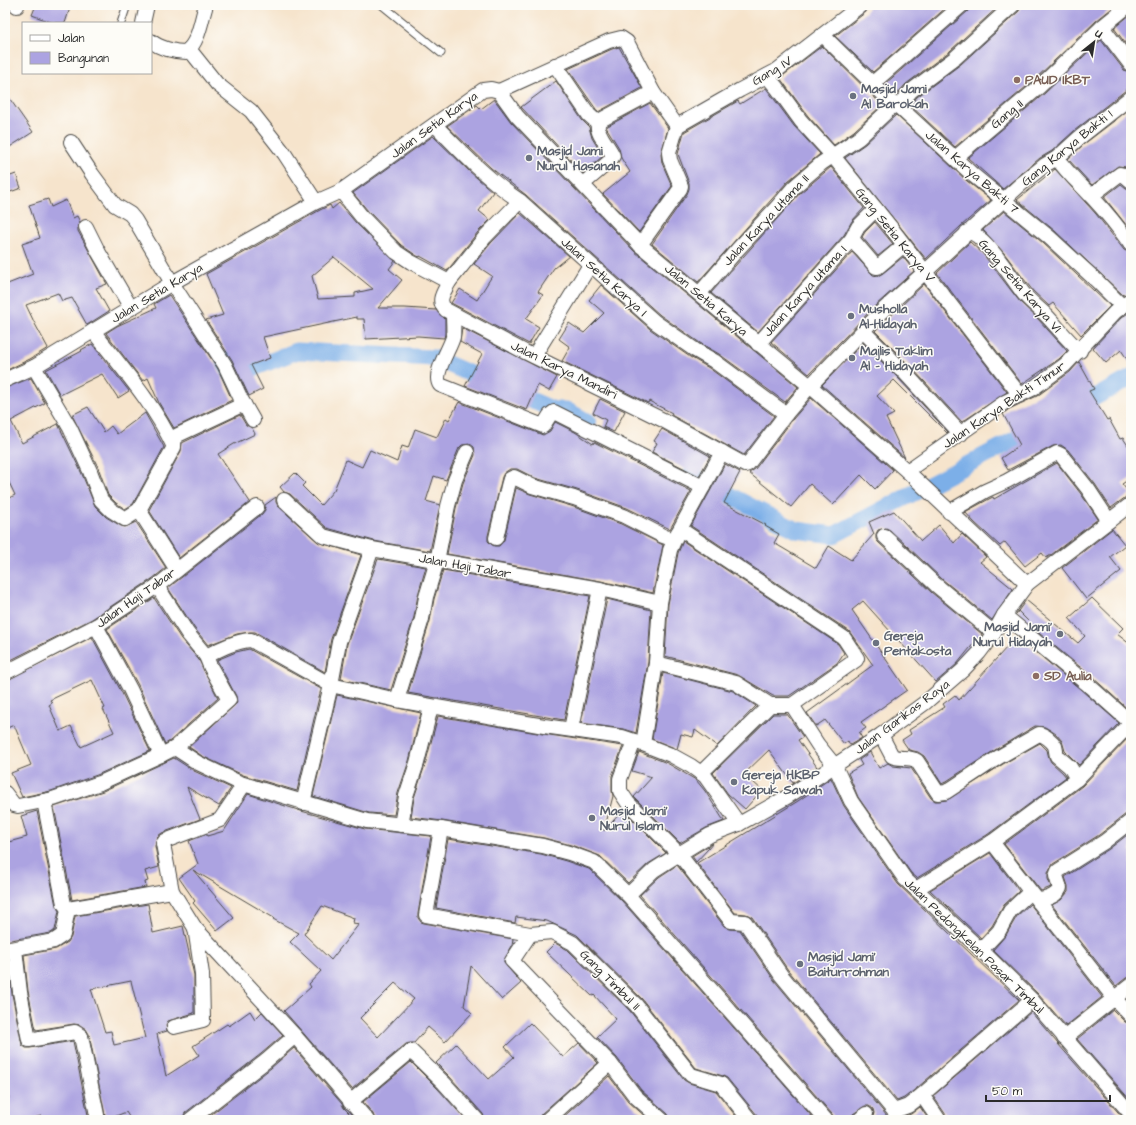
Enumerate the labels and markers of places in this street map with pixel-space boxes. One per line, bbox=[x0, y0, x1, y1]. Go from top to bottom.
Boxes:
place label: PAUD IKBT bbox=[1025, 71, 1091, 89]
marker: PAUD IKBT bbox=[1012, 75, 1022, 85]
place label: Masjid Jami Al Barokah bbox=[861, 80, 929, 113]
marker: Masjid Jami Al Barokah bbox=[848, 91, 858, 101]
place label: Masjid Jami Nurul Hasanah bbox=[537, 142, 621, 175]
marker: Masjid Jami Nurul Hasanah bbox=[524, 153, 534, 163]
place label: Musholla Al-Hidayah bbox=[859, 300, 917, 334]
marker: Musholla Al-Hidayah bbox=[846, 311, 856, 321]
place label: Majlis Taklim Al - Hidayah bbox=[860, 342, 933, 376]
marker: Majlis Taklim Al - Hidayah bbox=[847, 353, 857, 363]
place label: Masjid Jami' Nurul Hidayah bbox=[973, 618, 1053, 652]
place label: Gereja Pentakosta bbox=[884, 627, 952, 660]
marker: Masjid Jami' Nurul Hidayah bbox=[1055, 629, 1065, 639]
marker: Gereja Pentakosta bbox=[871, 638, 881, 648]
place label: SD Aulia bbox=[1043, 667, 1092, 685]
marker: SD Aulia bbox=[1031, 671, 1041, 681]
place label: Gereja HKBP Kapuk Sawah bbox=[742, 766, 823, 800]
marker: Gereja HKBP Kapuk Sawah bbox=[729, 777, 739, 787]
place label: Masjid Jami' Nurul Islam bbox=[600, 802, 668, 835]
marker: Masjid Jami' Nurul Islam bbox=[587, 813, 597, 823]
place label: Masjid Jami' Baiturrohman bbox=[808, 948, 890, 981]
marker: Masjid Jami' Baiturrohman bbox=[795, 959, 805, 969]

